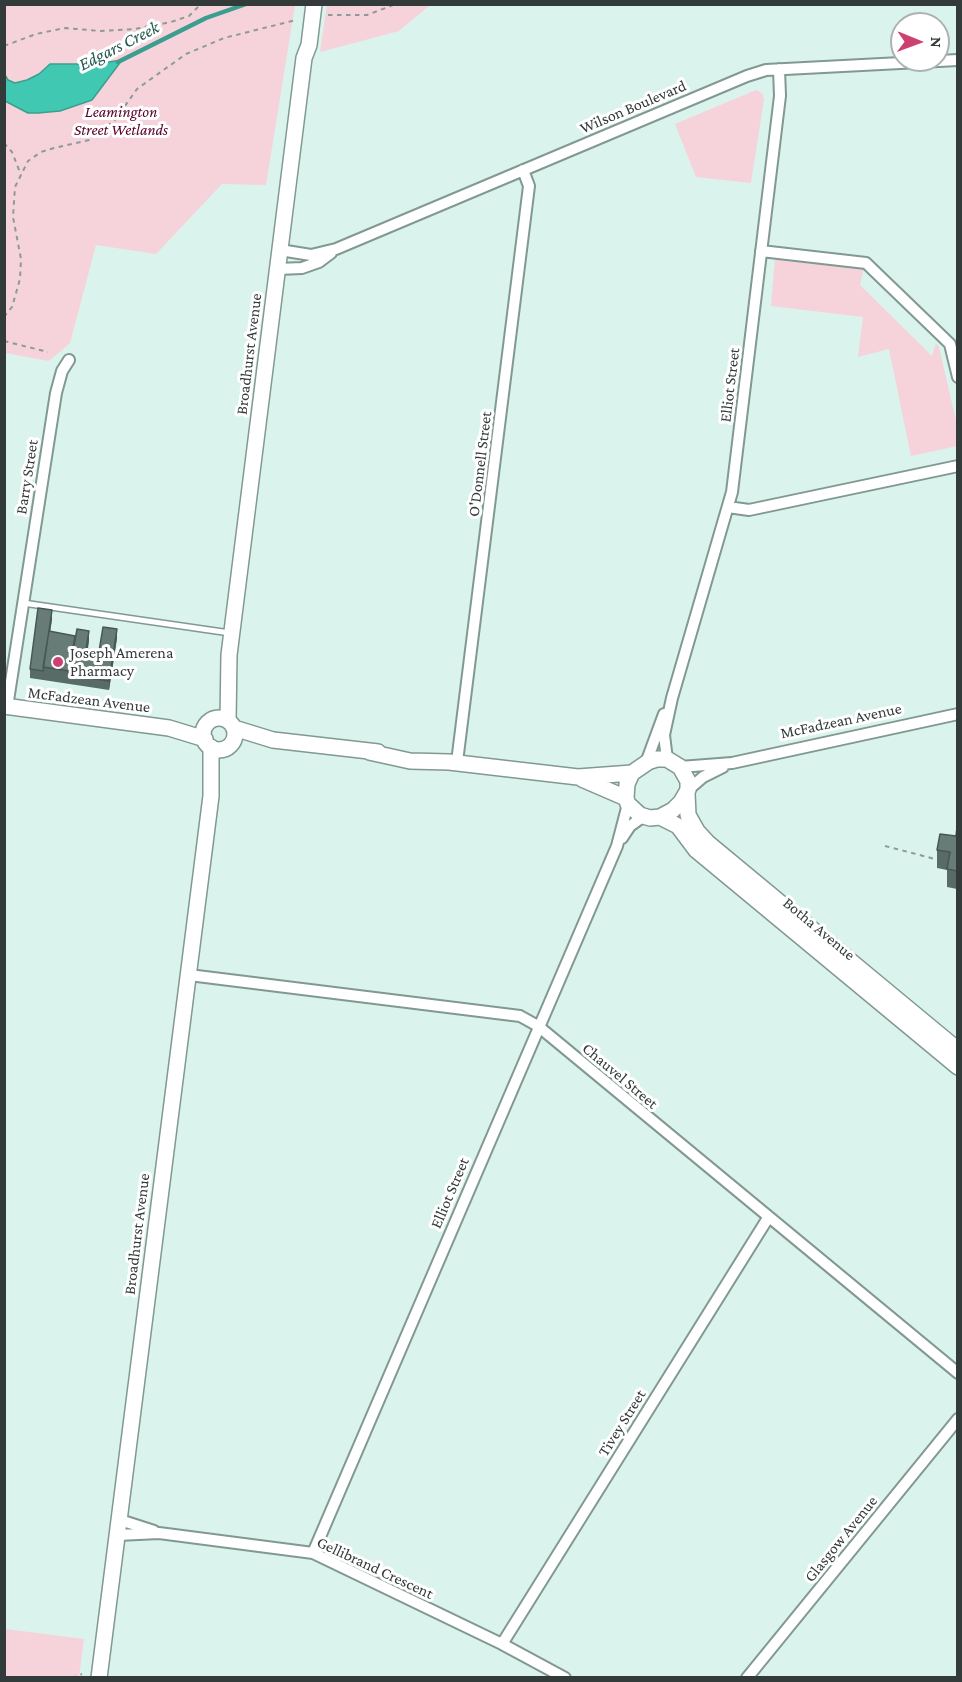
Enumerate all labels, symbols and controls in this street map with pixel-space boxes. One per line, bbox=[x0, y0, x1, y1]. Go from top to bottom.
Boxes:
north arrow bbox=[890, 12, 950, 72]
water label: Edgars Creek bbox=[75, 16, 163, 76]
text: N bbox=[928, 37, 945, 48]
street label: Wilson Boulevard bbox=[577, 76, 689, 138]
park label: Leamington Street Wetlands bbox=[74, 102, 168, 140]
street label: Broadhurst Avenue bbox=[232, 292, 266, 416]
street label: Elliot Street bbox=[716, 347, 744, 423]
street label: O'Donnell Street bbox=[464, 410, 496, 518]
street label: Barry Street bbox=[12, 438, 42, 516]
place label: Joseph Amerena Pharmacy bbox=[70, 643, 173, 681]
marker: Joseph Amerena Pharmacy bbox=[51, 655, 65, 669]
street label: McFadzean Avenue bbox=[27, 683, 151, 717]
street label: McFadzean Avenue bbox=[779, 699, 903, 743]
street label: Botha Avenue bbox=[779, 893, 859, 965]
street label: Chauvel Street bbox=[578, 1039, 662, 1113]
street label: Elliot Street bbox=[427, 1155, 473, 1231]
street label: Broadhurst Avenue bbox=[120, 1172, 154, 1296]
street label: Tivey Street bbox=[594, 1386, 650, 1460]
street label: Glasgow Avenue bbox=[800, 1492, 882, 1586]
street label: Gellibrand Crescent bbox=[314, 1533, 436, 1603]

